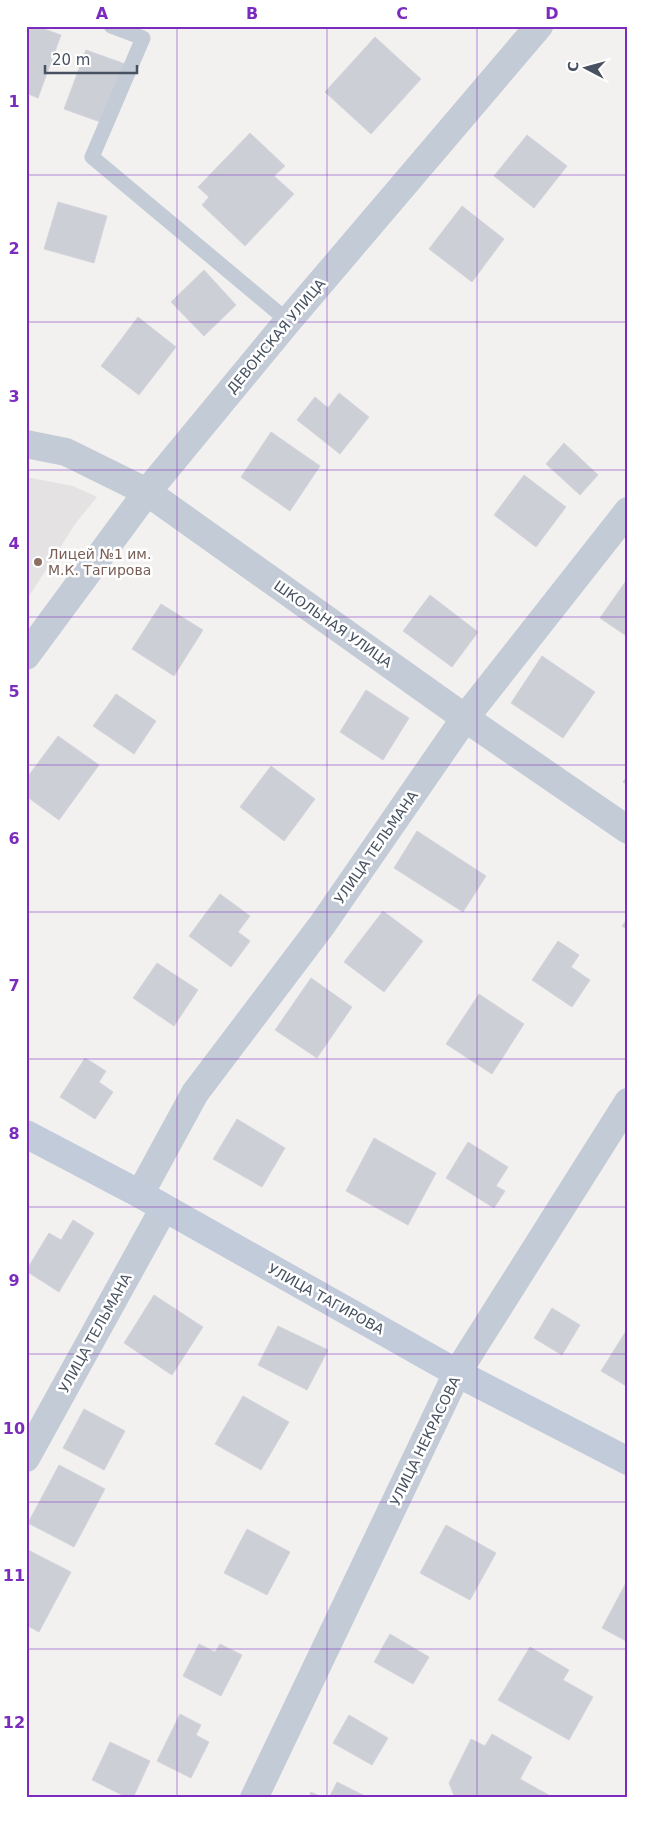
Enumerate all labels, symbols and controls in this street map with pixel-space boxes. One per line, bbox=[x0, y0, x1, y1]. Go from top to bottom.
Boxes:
text: A bbox=[96, 4, 109, 23]
text: B bbox=[246, 4, 258, 23]
text: C bbox=[396, 4, 408, 23]
text: D bbox=[545, 4, 559, 23]
scale bar bbox=[45, 42, 138, 74]
north arrow bbox=[562, 42, 612, 92]
text: 20 m bbox=[52, 51, 90, 69]
text: С bbox=[565, 61, 582, 73]
text: 1 bbox=[8, 92, 20, 111]
text: 2 bbox=[8, 239, 20, 258]
street label: ДЕВОНСКАЯ УЛИЦА bbox=[223, 275, 329, 396]
text: 3 bbox=[8, 387, 20, 406]
text: 4 bbox=[8, 534, 20, 553]
place label: Лицей №1 им. М.К. Тагирова bbox=[48, 546, 151, 578]
marker: Лицей №1 им. М.К. Тагирова bbox=[32, 556, 44, 568]
street label: ШКОЛЬНАЯ УЛИЦА bbox=[271, 577, 395, 671]
text: 5 bbox=[8, 682, 20, 701]
street label: УЛИЦА ТЕЛЬМАНА bbox=[331, 787, 421, 906]
text: 6 bbox=[8, 829, 20, 848]
text: 7 bbox=[8, 976, 20, 995]
text: 8 bbox=[8, 1124, 20, 1143]
street label: УЛИЦА ТАГИРОВА bbox=[265, 1260, 387, 1338]
street label: УЛИЦА ТЕЛЬМАНА bbox=[56, 1270, 135, 1395]
text: 9 bbox=[8, 1271, 20, 1290]
street label: УЛИЦА НЕКРАСОВА bbox=[387, 1373, 463, 1508]
text: 10 bbox=[3, 1419, 25, 1438]
text: 11 bbox=[3, 1566, 25, 1585]
text: 12 bbox=[3, 1713, 25, 1732]

